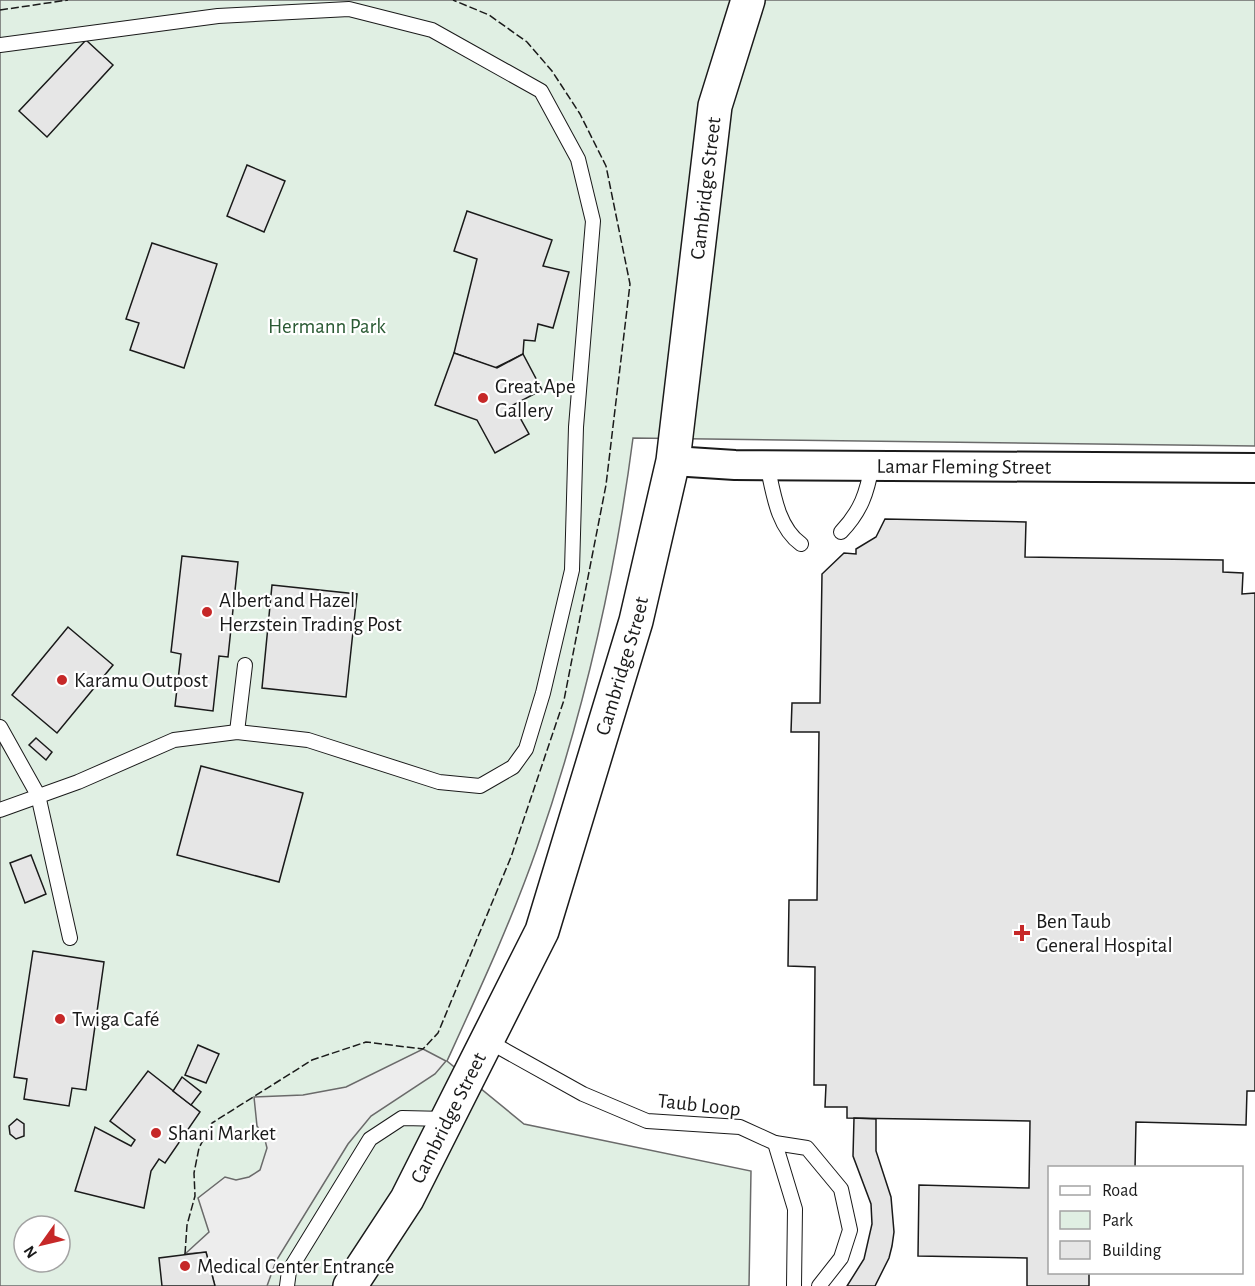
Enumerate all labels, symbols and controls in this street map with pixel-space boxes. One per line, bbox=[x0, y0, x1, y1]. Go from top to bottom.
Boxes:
street label: Cambridge Street bbox=[686, 115, 724, 261]
park label: Hermann Park bbox=[268, 316, 386, 337]
place label: Great Ape Gallery bbox=[495, 376, 576, 421]
marker: Great Ape Gallery bbox=[476, 391, 490, 405]
street label: Lamar Fleming Street bbox=[876, 455, 1052, 477]
place label: Albert and Hazel Herzstein Trading Post bbox=[219, 590, 402, 635]
street label: Cambridge Street bbox=[591, 594, 652, 738]
marker: Albert and Hazel Herzstein Trading Post bbox=[200, 605, 214, 619]
place label: Karamu Outpost bbox=[74, 670, 208, 691]
marker: Karamu Outpost bbox=[55, 673, 69, 687]
place label: Ben Taub General Hospital bbox=[1036, 911, 1173, 956]
marker: Ben Taub General Hospital bbox=[1013, 924, 1031, 942]
place label: Twiga Café bbox=[72, 1009, 159, 1030]
marker: Twiga Café bbox=[53, 1012, 67, 1026]
street label: Cambridge Street bbox=[406, 1049, 490, 1187]
street label: Taub Loop bbox=[656, 1090, 742, 1120]
place label: Shani Market bbox=[168, 1123, 276, 1144]
marker: Shani Market bbox=[149, 1126, 163, 1140]
legend bbox=[1048, 1166, 1243, 1274]
text: Road bbox=[1102, 1182, 1138, 1200]
text: Park bbox=[1102, 1212, 1134, 1230]
north arrow bbox=[12, 1214, 72, 1274]
text: Building bbox=[1102, 1242, 1162, 1260]
text: N bbox=[21, 1243, 40, 1261]
place label: Medical Center Entrance bbox=[197, 1256, 394, 1277]
marker: Medical Center Entrance bbox=[178, 1259, 192, 1273]

